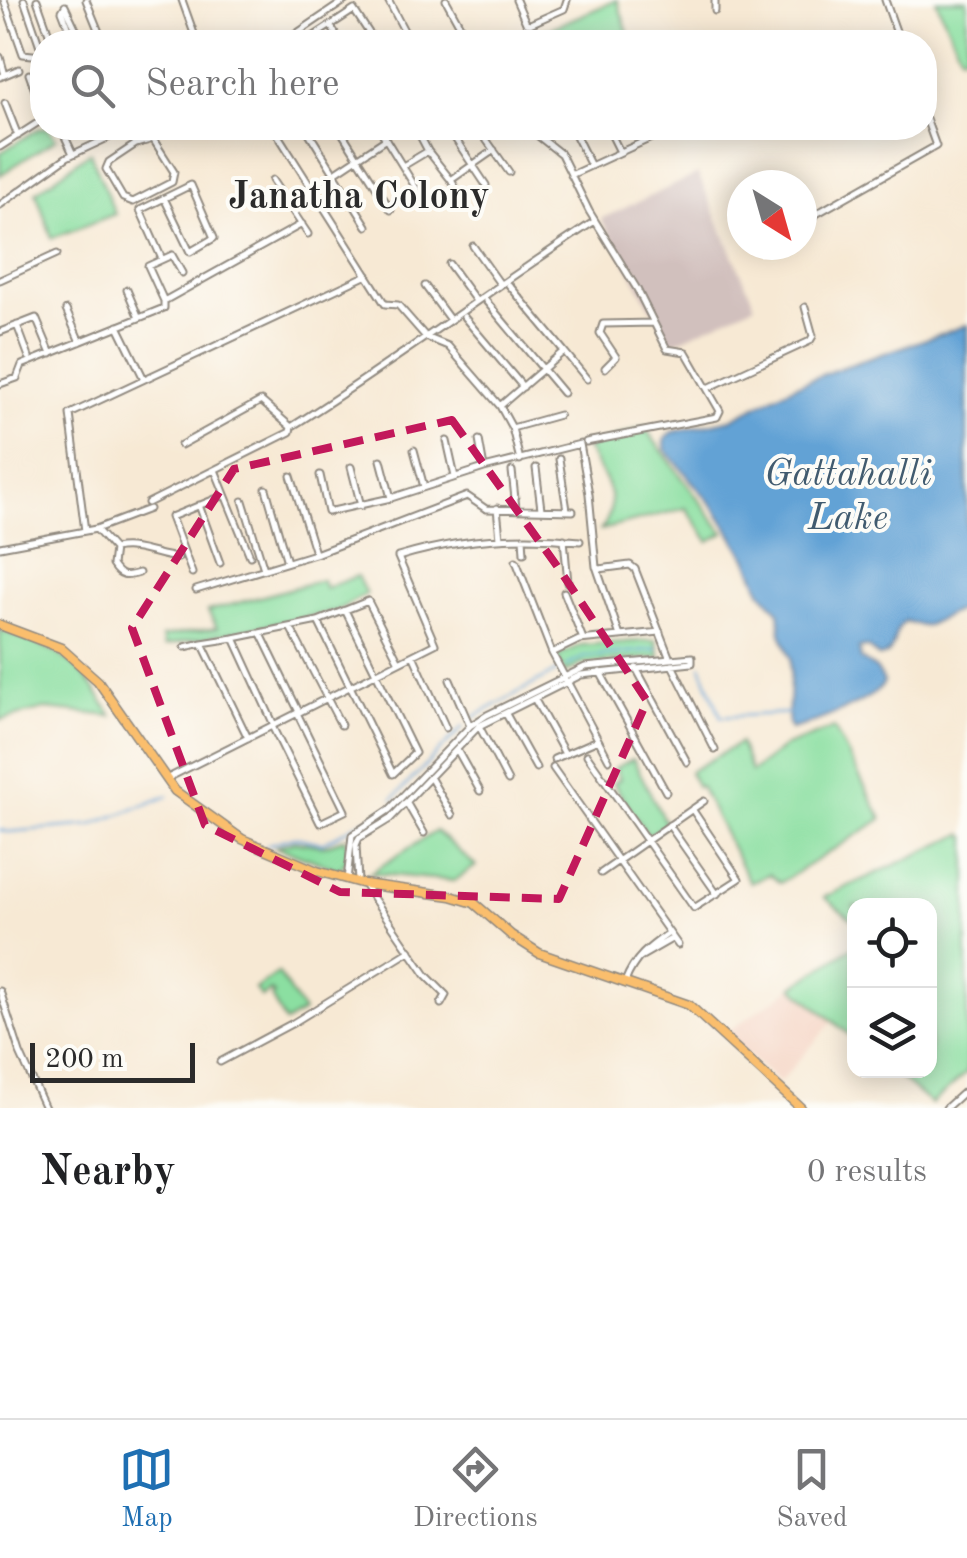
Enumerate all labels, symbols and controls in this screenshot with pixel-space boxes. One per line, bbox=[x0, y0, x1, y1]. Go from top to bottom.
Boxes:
search box bbox=[30, 30, 937, 140]
icon: search bbox=[65, 58, 120, 113]
text: Search here bbox=[145, 66, 340, 104]
north arrow bbox=[727, 170, 817, 260]
district label: Janatha Colony bbox=[228, 179, 490, 217]
water label: Gattahalli Lake bbox=[764, 456, 932, 538]
map controls bbox=[847, 898, 937, 1078]
button: locate bbox=[847, 898, 937, 988]
button: layers bbox=[847, 988, 937, 1078]
scale bar bbox=[30, 1038, 195, 1082]
text: 200 m bbox=[45, 1046, 124, 1074]
text: Nearby bbox=[40, 1152, 176, 1194]
text: 0 results bbox=[807, 1157, 927, 1189]
tab: Map bbox=[119, 1442, 174, 1537]
tab: Directions bbox=[413, 1442, 538, 1537]
tab: Saved bbox=[776, 1442, 848, 1537]

